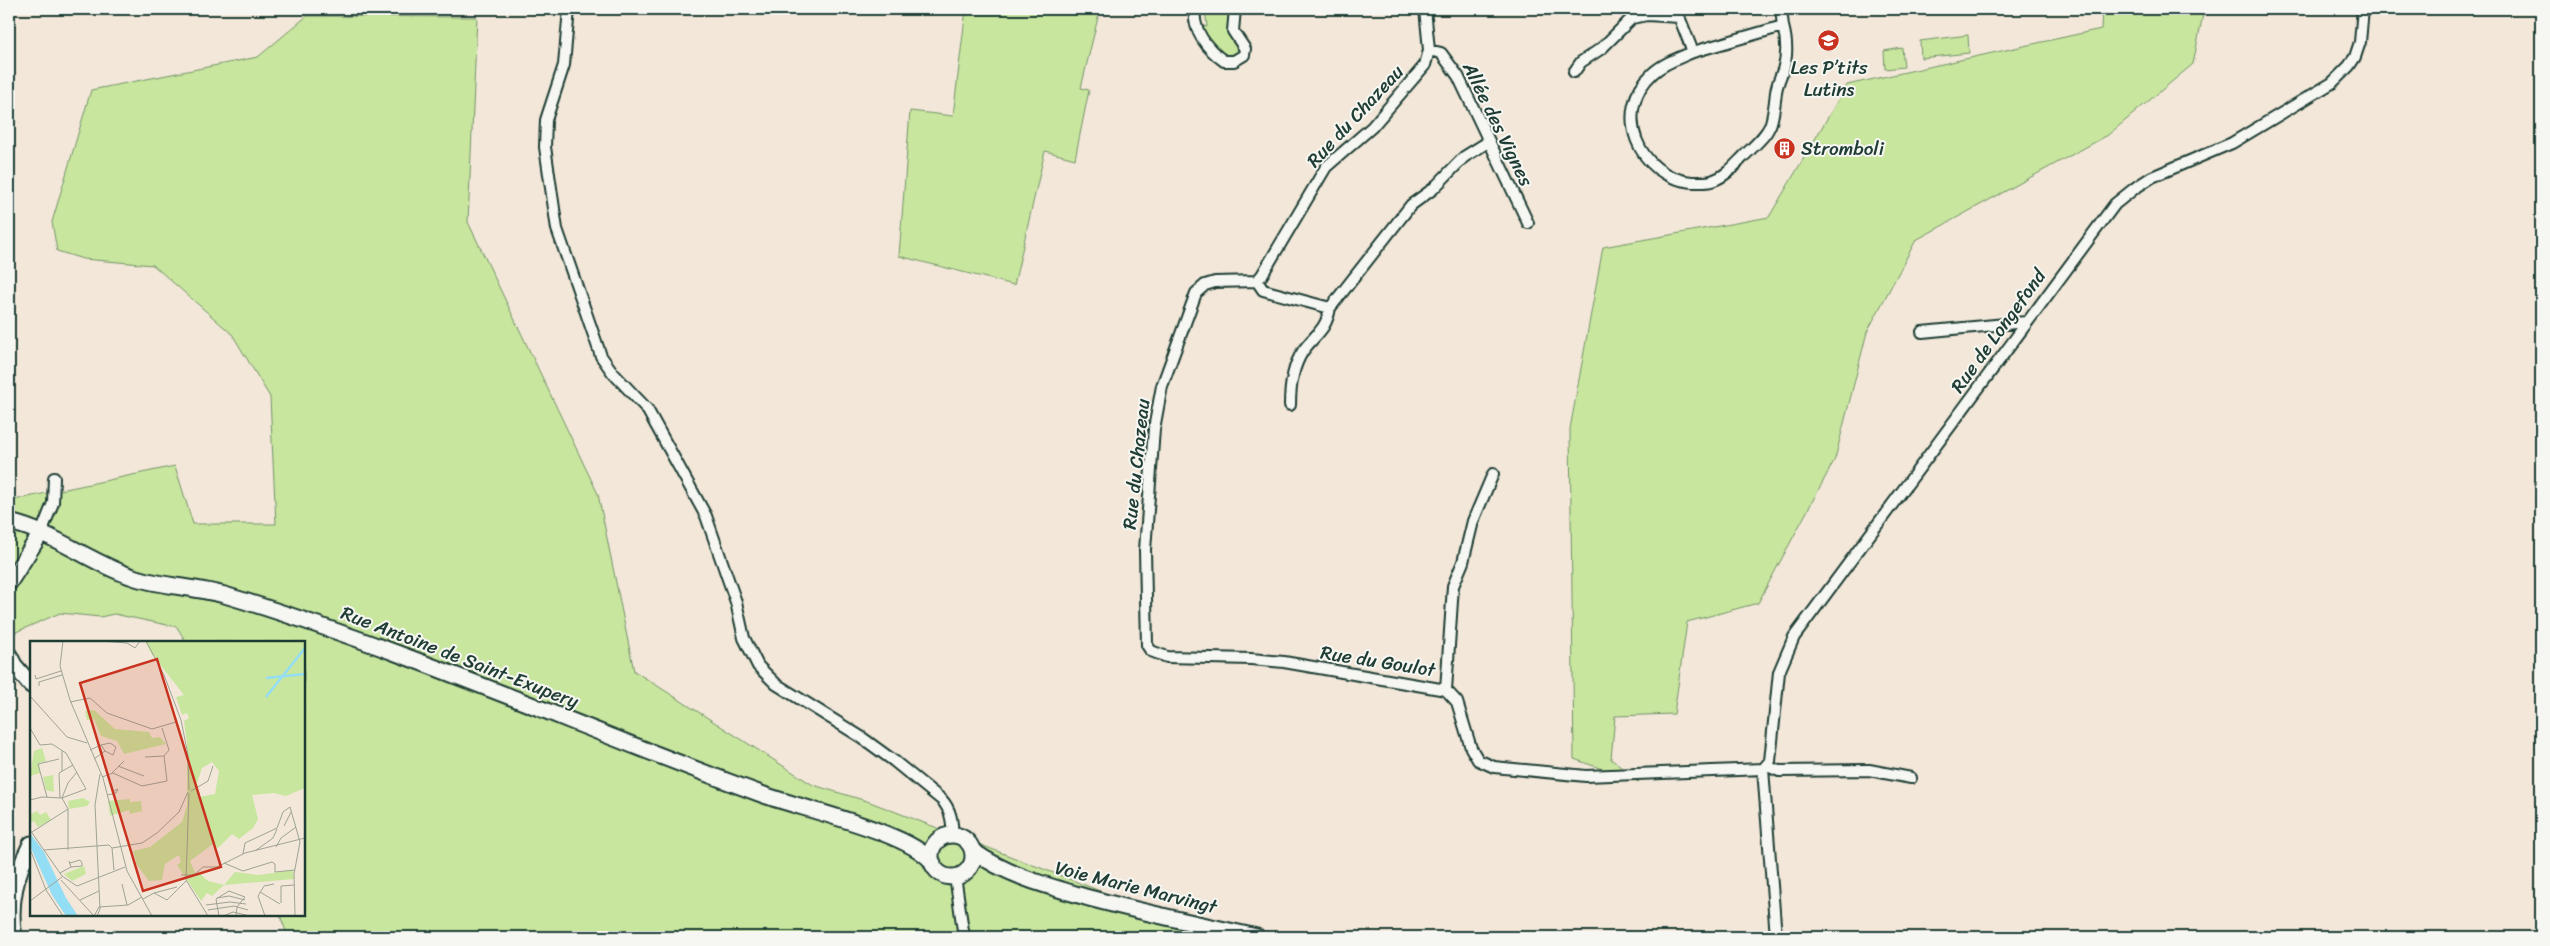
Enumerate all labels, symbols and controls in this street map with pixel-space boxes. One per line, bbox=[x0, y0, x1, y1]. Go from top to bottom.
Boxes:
school or university icon: Les P’tits Lutins bbox=[1817, 29, 1841, 53]
place label: Les P’tits Lutins bbox=[1790, 51, 1868, 106]
street label: Allée des Vignes bbox=[1453, 55, 1543, 192]
street label: Rue du Chazeau bbox=[1298, 57, 1412, 175]
place label: Stromboli bbox=[1801, 132, 1885, 165]
building icon: Stromboli bbox=[1773, 136, 1797, 160]
street label: Rue de Longefond bbox=[1942, 260, 2056, 400]
street label: Rue du Chazeau bbox=[1113, 397, 1159, 531]
street label: Rue Antoine de Saint-Exupery bbox=[336, 596, 584, 718]
street label: Rue du Goulot bbox=[1318, 636, 1439, 687]
inset map bbox=[30, 641, 305, 916]
street label: Voie Marie Marvingt bbox=[1052, 851, 1222, 923]

